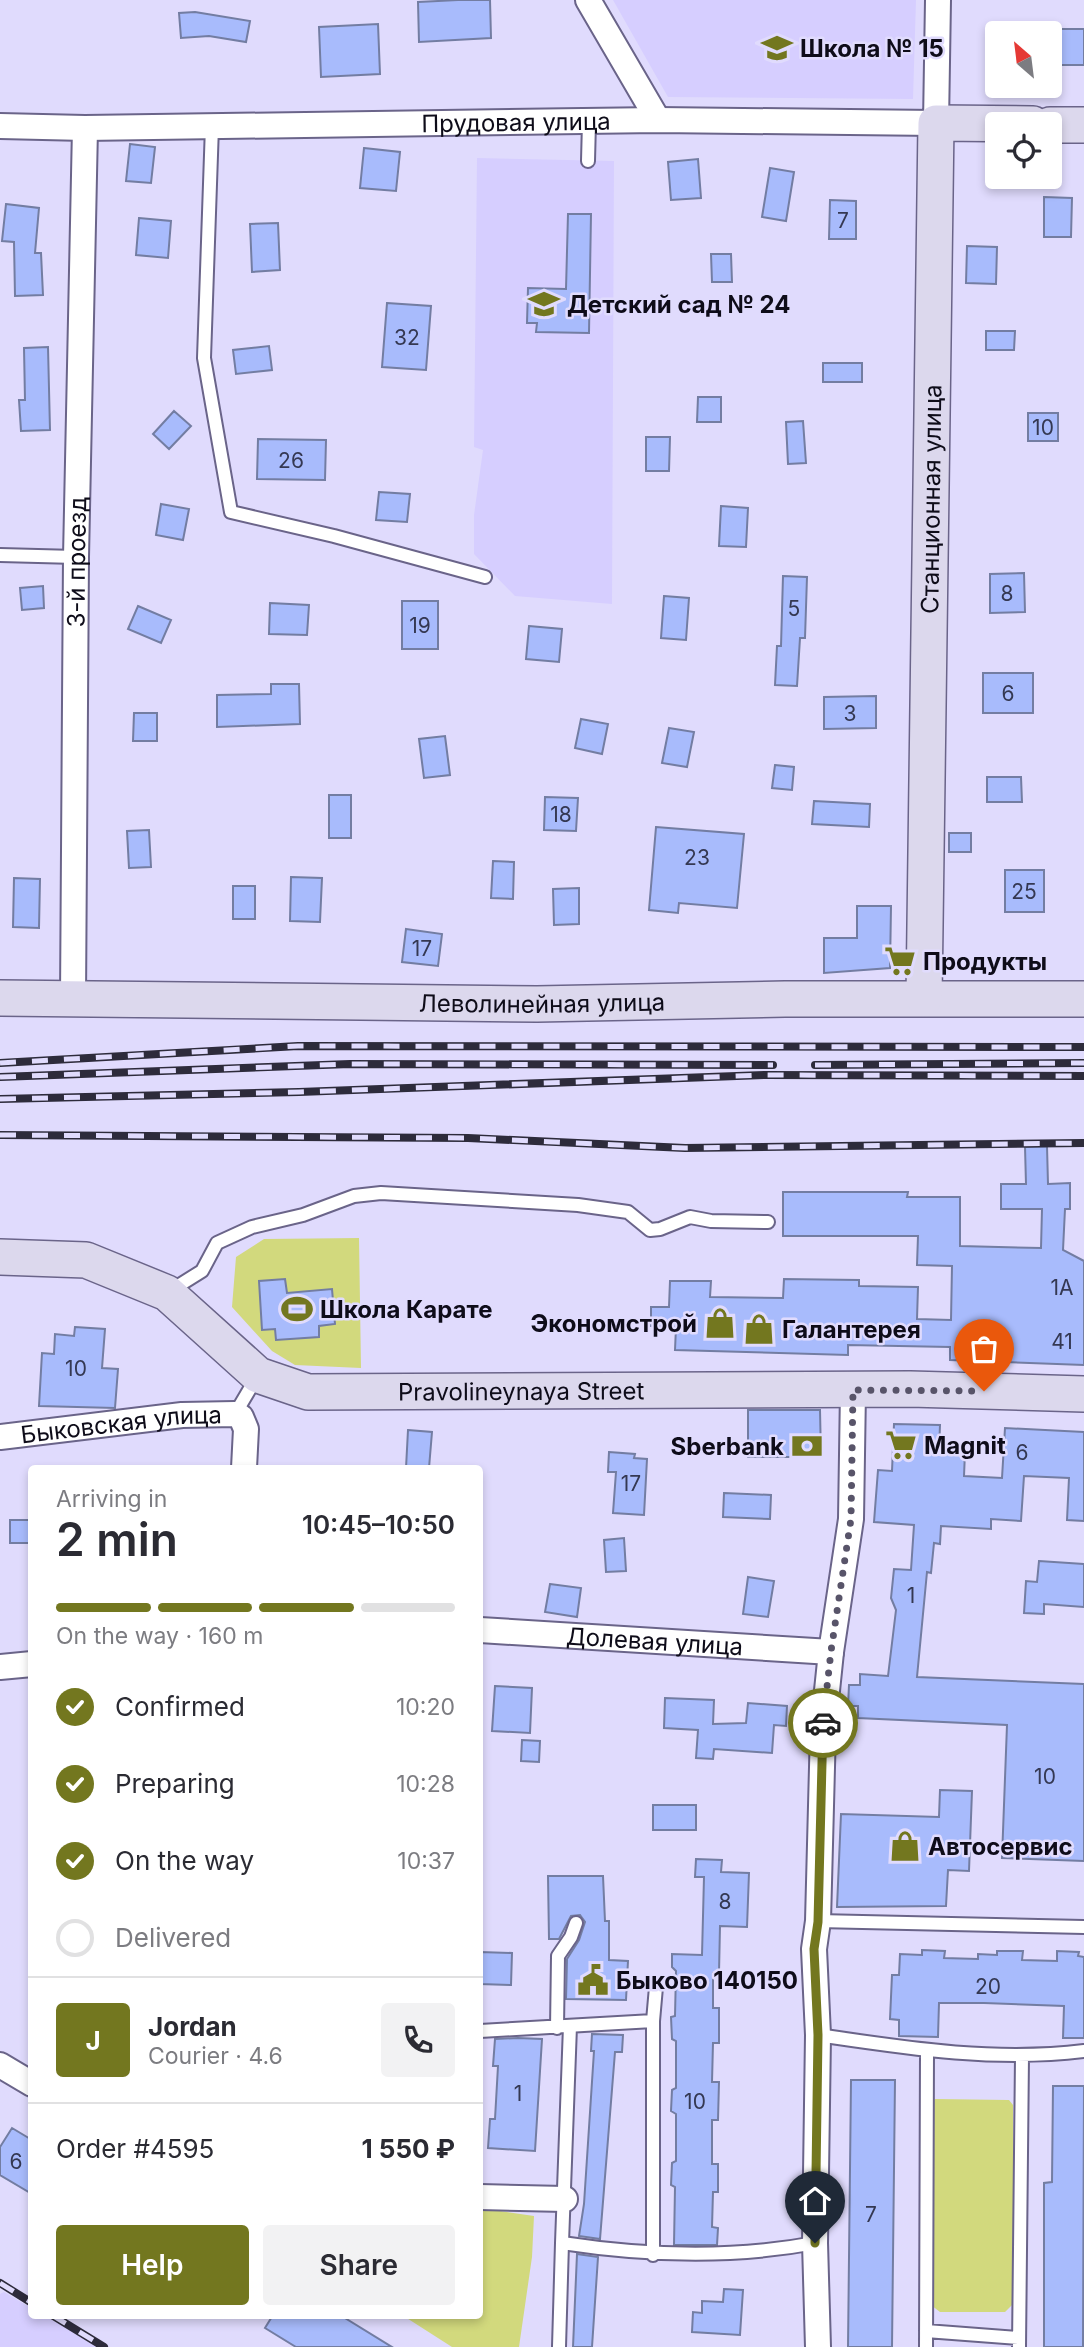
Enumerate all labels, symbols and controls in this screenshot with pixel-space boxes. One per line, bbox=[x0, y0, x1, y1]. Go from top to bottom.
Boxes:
north arrow bbox=[985, 21, 1062, 98]
map controls bbox=[985, 21, 1062, 189]
school or university icon: Школа № 15 bbox=[760, 31, 794, 65]
place label: Школа № 15 bbox=[800, 34, 944, 63]
street label: Прудовая улица bbox=[421, 106, 611, 138]
button: locate bbox=[985, 112, 1062, 189]
house number: 7 bbox=[837, 208, 849, 233]
school or university icon: Детский сад № 24 bbox=[527, 287, 561, 321]
place label: Детский сад № 24 bbox=[567, 290, 791, 319]
house number: 32 bbox=[394, 325, 420, 350]
street label: Станционная улица bbox=[915, 384, 947, 614]
house number: 10 bbox=[1032, 415, 1054, 440]
house number: 26 bbox=[278, 448, 304, 473]
street label: 3-й проезд bbox=[61, 496, 92, 628]
house number: 8 bbox=[1001, 581, 1014, 606]
house number: 5 bbox=[788, 596, 800, 621]
house number: 19 bbox=[409, 613, 431, 638]
house number: 6 bbox=[1001, 681, 1015, 706]
house number: 3 bbox=[844, 701, 856, 726]
house number: 18 bbox=[550, 802, 572, 827]
house number: 23 bbox=[684, 845, 710, 870]
house number: 25 bbox=[1011, 879, 1037, 904]
house number: 17 bbox=[412, 936, 432, 961]
supermarket icon: Продукты bbox=[883, 944, 917, 978]
place label: Продукты bbox=[923, 947, 1047, 976]
street label: Леволинейная улица bbox=[419, 987, 665, 1019]
house number: 1А bbox=[1050, 1275, 1074, 1300]
sports icon: Школа Карате bbox=[280, 1292, 314, 1326]
place label: Школа Карате bbox=[320, 1295, 492, 1324]
shop icon: Экономстрой bbox=[703, 1306, 737, 1340]
place label: Экономстрой bbox=[531, 1309, 697, 1338]
shop icon: Галантерея bbox=[742, 1312, 776, 1346]
place label: Галантерея bbox=[782, 1315, 921, 1344]
pin bbox=[954, 1319, 1014, 1391]
house number: 41 bbox=[1051, 1329, 1073, 1354]
icon: bag bbox=[965, 1330, 1003, 1368]
house number: 10 bbox=[65, 1356, 87, 1381]
street label: Pravolineynaya Street bbox=[398, 1376, 645, 1406]
street label: Быковская улица bbox=[19, 1400, 222, 1449]
supermarket icon: Magnit bbox=[884, 1428, 918, 1462]
bank icon: Sberbank bbox=[790, 1429, 824, 1463]
place label: Magnit bbox=[924, 1431, 1006, 1460]
place label: Sberbank bbox=[671, 1432, 784, 1461]
house number: 6 bbox=[1015, 1440, 1029, 1465]
house number: 17 bbox=[621, 1471, 641, 1496]
text: Arriving in bbox=[56, 1485, 167, 1513]
text: 10:45–10:50 bbox=[302, 1509, 455, 1540]
text: 2 min bbox=[56, 1511, 178, 1567]
house number: 1 bbox=[907, 1583, 915, 1608]
street label: Долевая улица bbox=[565, 1621, 744, 1661]
text: On the way · 160 m bbox=[56, 1622, 263, 1650]
icon: check bbox=[56, 1688, 94, 1726]
courier bbox=[788, 1688, 858, 1758]
text: Confirmed bbox=[115, 1691, 245, 1722]
text: 10:20 bbox=[396, 1693, 455, 1721]
icon: car bbox=[804, 1704, 842, 1742]
house number: 10 bbox=[1034, 1764, 1056, 1789]
icon: check bbox=[56, 1765, 94, 1803]
text: Preparing bbox=[115, 1768, 235, 1799]
text: 10:28 bbox=[396, 1770, 455, 1798]
shop icon: Автосервис bbox=[888, 1829, 922, 1863]
place label: Автосервис bbox=[928, 1832, 1073, 1861]
icon: check bbox=[56, 1842, 94, 1880]
text: On the way bbox=[115, 1845, 254, 1876]
text: 10:37 bbox=[397, 1847, 455, 1875]
house number: 8 bbox=[719, 1889, 732, 1914]
text: Delivered bbox=[115, 1922, 231, 1953]
public building icon: Быково 140150 bbox=[576, 1963, 610, 1997]
place label: Быково 140150 bbox=[616, 1966, 798, 1995]
house number: 20 bbox=[975, 1974, 1001, 1999]
button: phone bbox=[381, 2003, 455, 2077]
text: Jordan bbox=[148, 2011, 237, 2042]
text: J bbox=[85, 2025, 101, 2056]
text: Courier · 4.6 bbox=[148, 2042, 283, 2070]
house number: 1 bbox=[514, 2081, 522, 2106]
house number: 10 bbox=[684, 2089, 706, 2114]
text: Order #4595 bbox=[56, 2133, 214, 2164]
text: 1 550 ₽ bbox=[361, 2133, 455, 2164]
house number: 6 bbox=[9, 2149, 23, 2174]
pin bbox=[785, 2171, 845, 2243]
icon: home bbox=[796, 2182, 834, 2220]
house number: 7 bbox=[865, 2202, 877, 2227]
button: Help bbox=[56, 2225, 249, 2305]
button: Share bbox=[263, 2225, 455, 2305]

